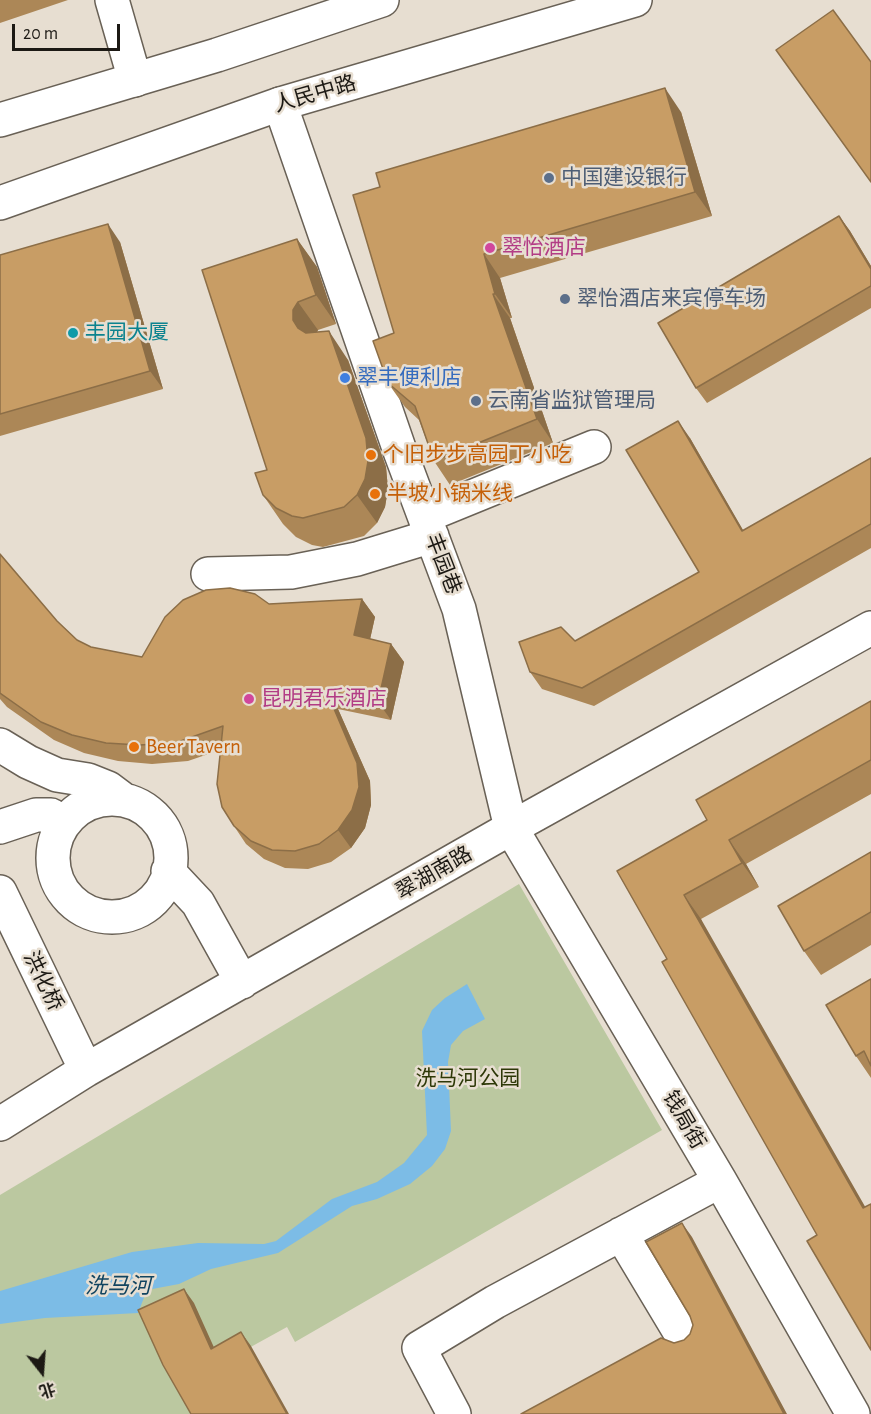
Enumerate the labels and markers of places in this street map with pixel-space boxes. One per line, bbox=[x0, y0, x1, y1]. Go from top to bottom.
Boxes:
place label: 中国建设银行 bbox=[561, 165, 687, 191]
marker: 中国建设银行 bbox=[542, 171, 556, 185]
place label: 翠怡酒店 bbox=[502, 235, 586, 261]
marker: 翠怡酒店 bbox=[483, 241, 497, 255]
place label: 翠怡酒店来宾停车场 bbox=[577, 286, 766, 312]
marker: 翠怡酒店来宾停车场 bbox=[558, 292, 572, 306]
place label: 丰园大厦 bbox=[85, 320, 169, 346]
marker: 丰园大厦 bbox=[66, 326, 80, 340]
place label: 翠丰便利店 bbox=[357, 365, 462, 391]
marker: 翠丰便利店 bbox=[338, 371, 352, 385]
place label: 云南省监狱管理局 bbox=[488, 388, 656, 414]
marker: 云南省监狱管理局 bbox=[469, 394, 483, 408]
place label: 个旧步步高园丁小吃 bbox=[383, 442, 572, 468]
marker: 个旧步步高园丁小吃 bbox=[364, 448, 378, 462]
place label: 半坡小锅米线 bbox=[387, 481, 513, 507]
marker: 半坡小锅米线 bbox=[368, 487, 382, 501]
place label: 昆明君乐酒店 bbox=[261, 686, 387, 712]
marker: 昆明君乐酒店 bbox=[242, 692, 256, 706]
place label: Beer Tavern bbox=[146, 734, 241, 760]
marker: Beer Tavern bbox=[127, 740, 141, 754]

